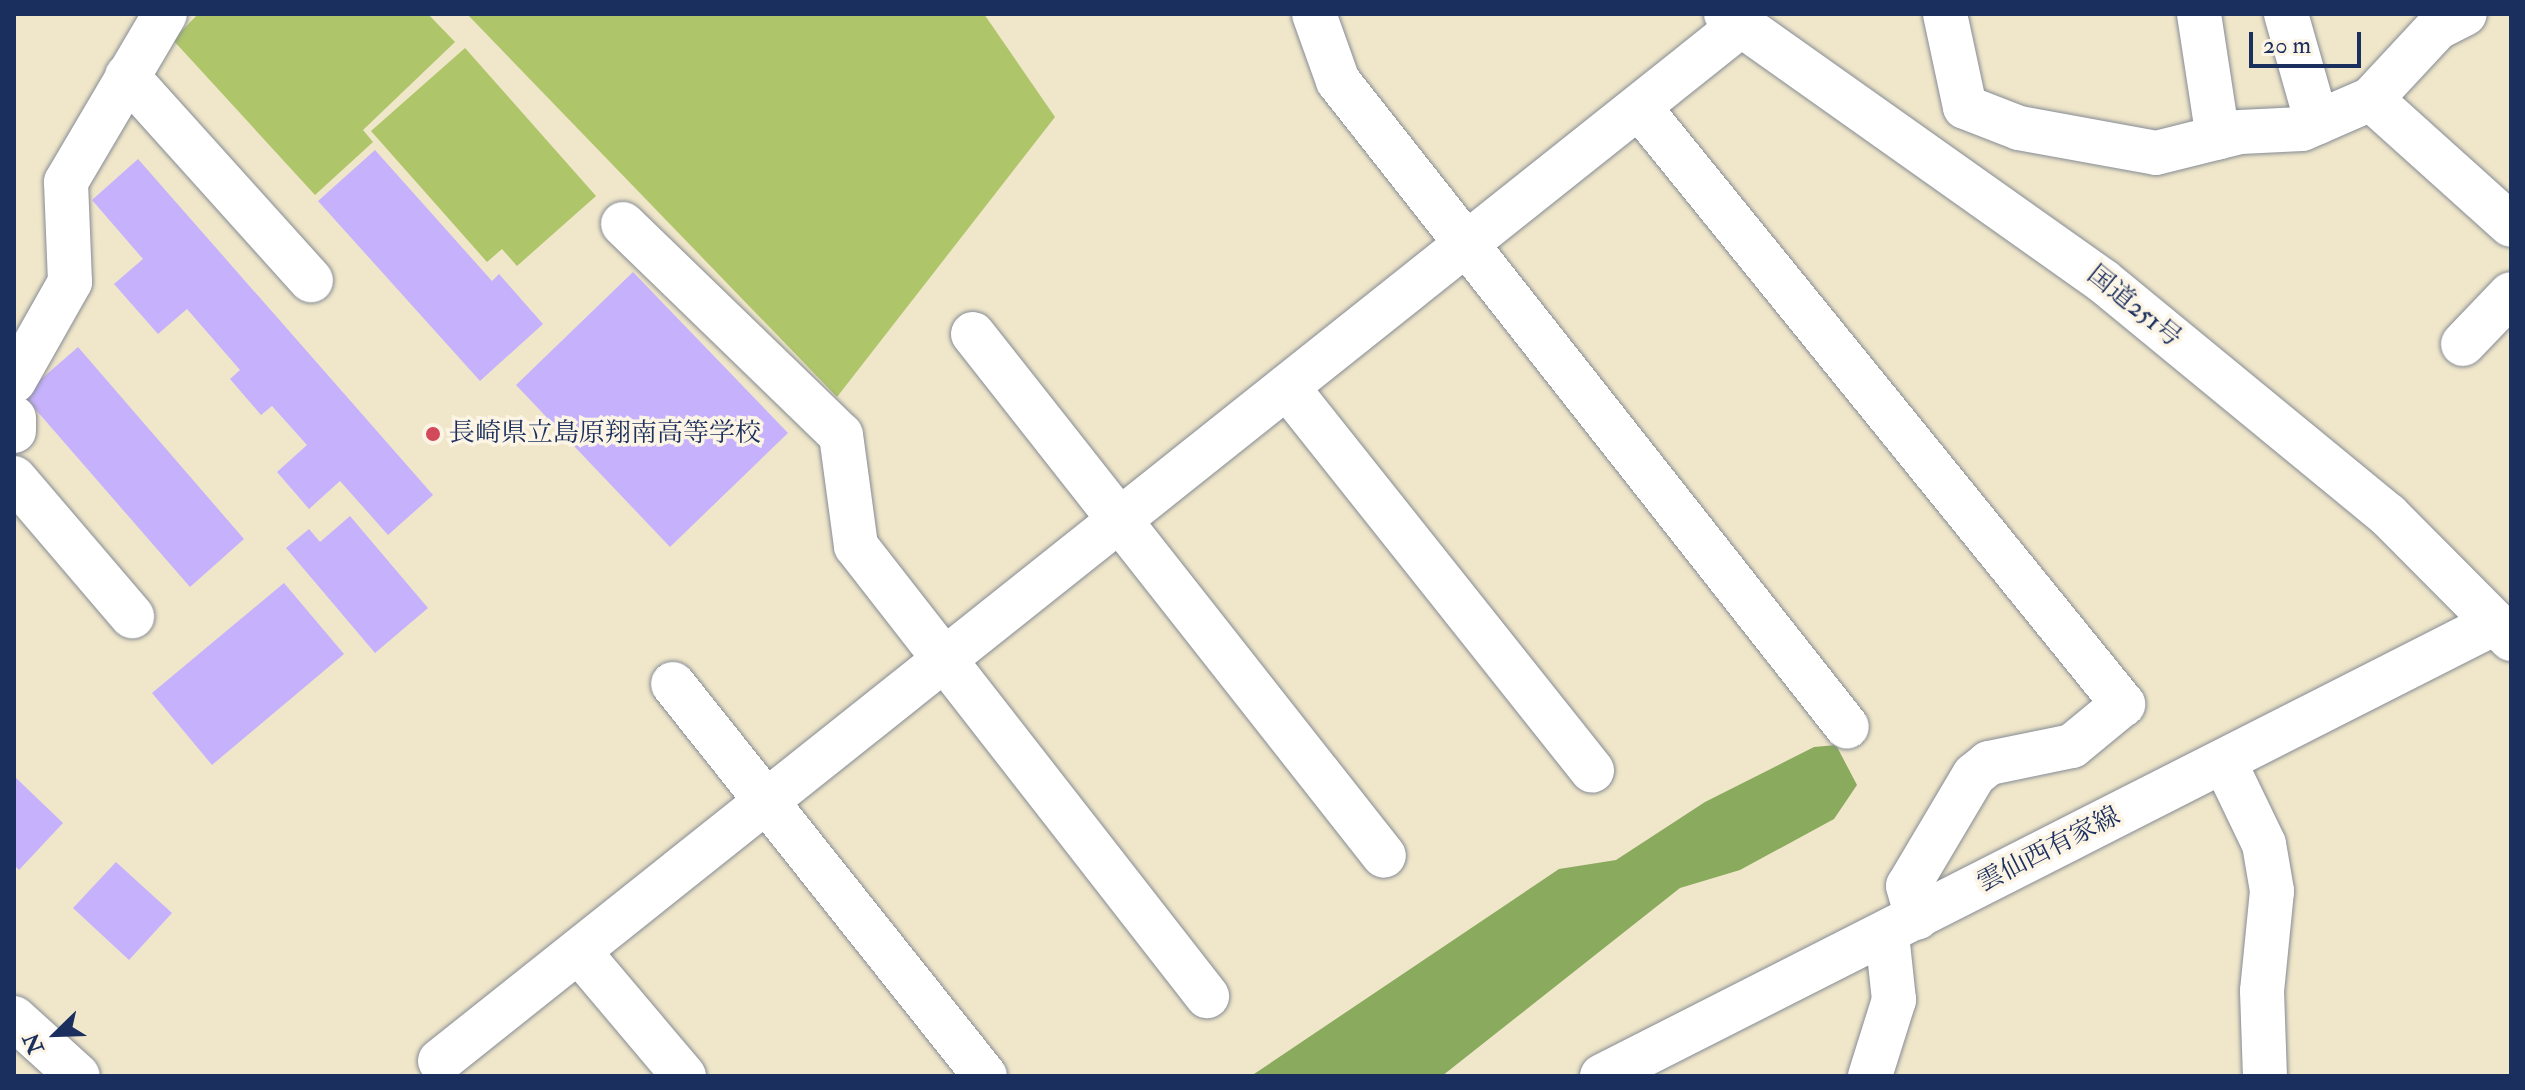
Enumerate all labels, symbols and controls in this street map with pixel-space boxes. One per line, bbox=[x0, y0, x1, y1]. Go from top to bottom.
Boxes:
scale bar bbox=[2253, 16, 2365, 66]
text: 20 m bbox=[2263, 30, 2311, 61]
street label: 国道251号 bbox=[2081, 260, 2187, 354]
place label: 長崎県立島原翔南高等学校 bbox=[449, 418, 761, 450]
marker: 長崎県立島原翔南高等学校 bbox=[424, 425, 442, 443]
street label: 雲仙西有家線 bbox=[1972, 801, 2126, 899]
north arrow bbox=[16, 994, 96, 1074]
text: N bbox=[17, 1029, 51, 1058]

